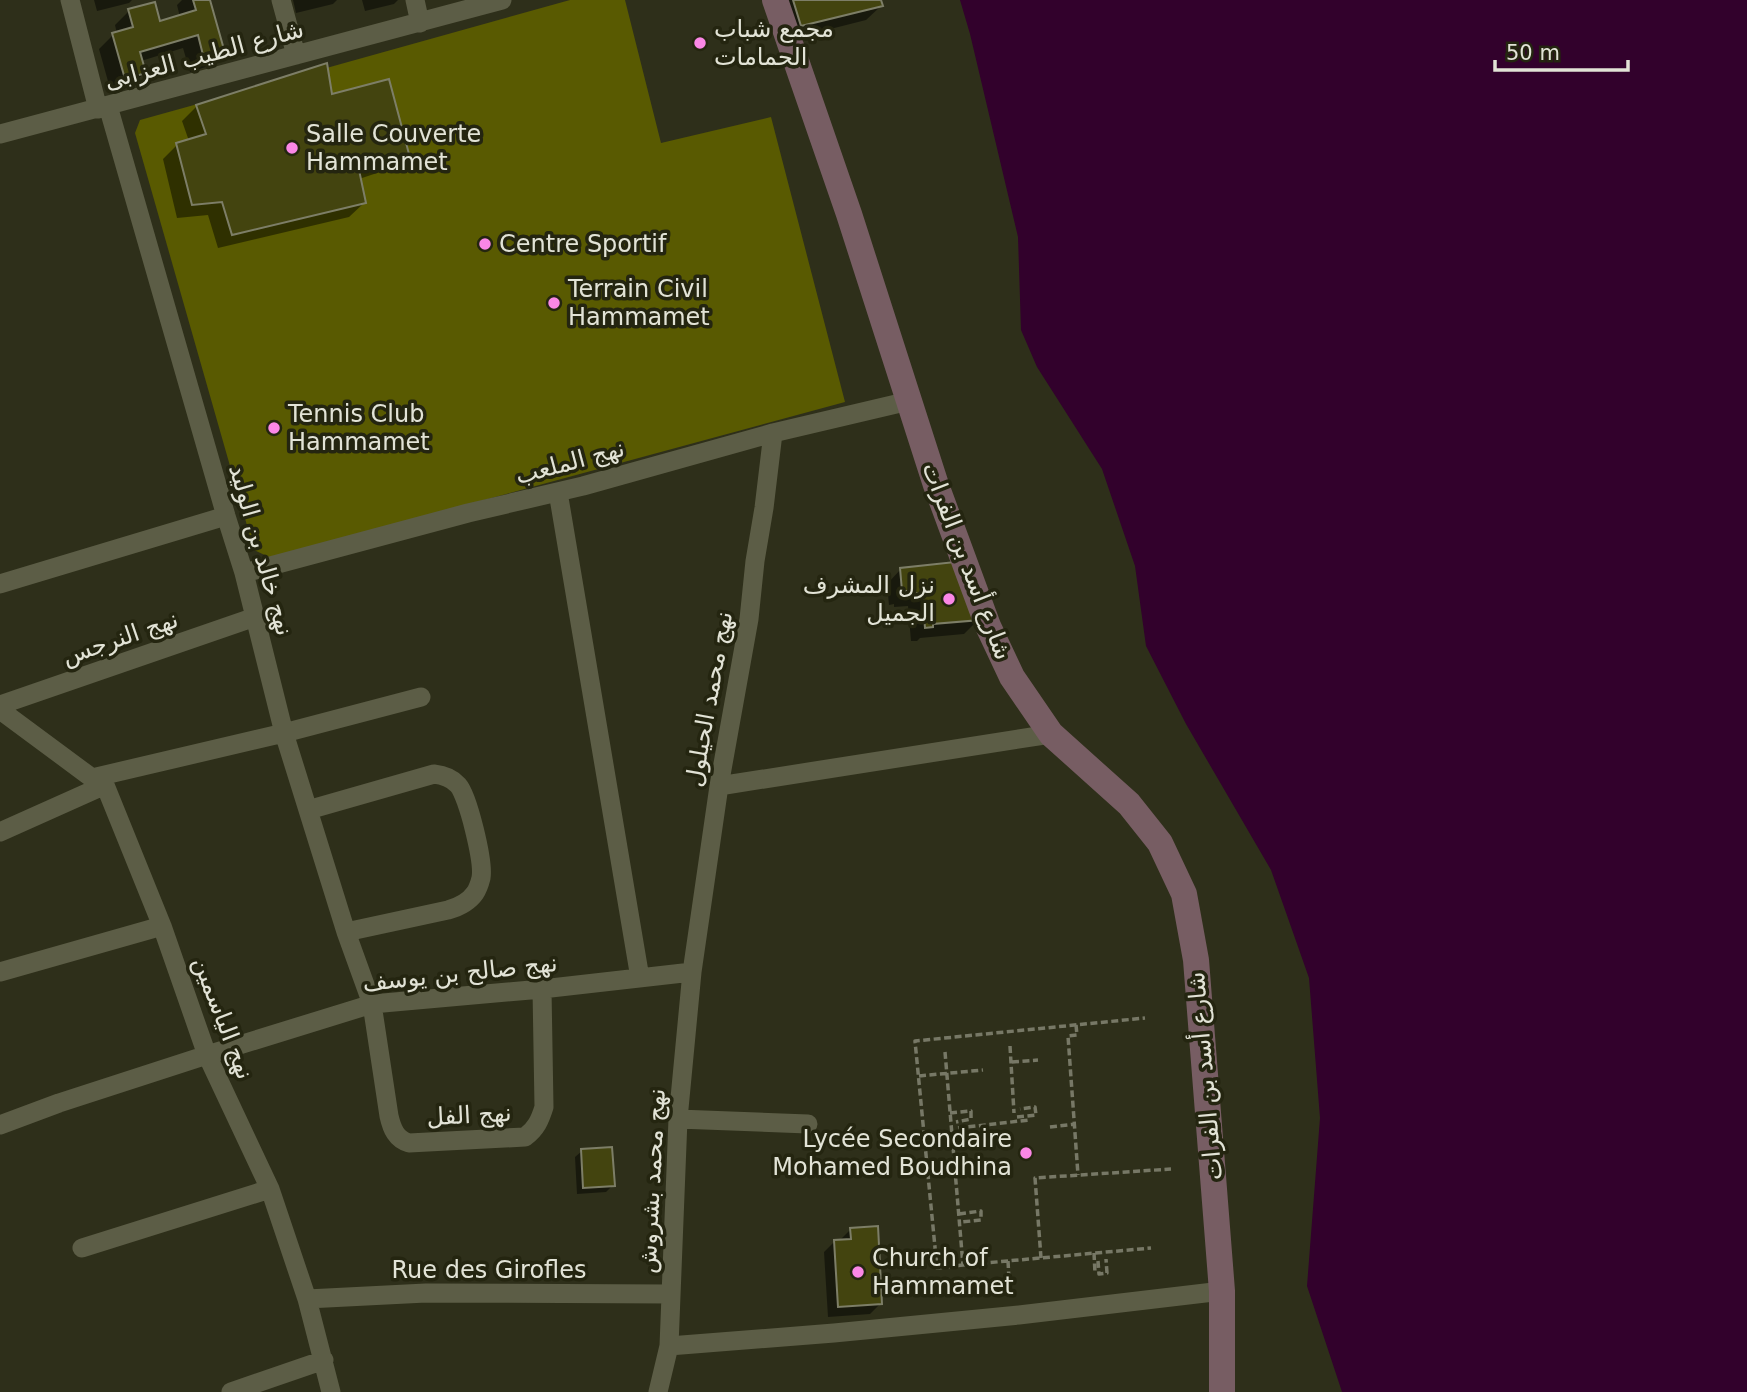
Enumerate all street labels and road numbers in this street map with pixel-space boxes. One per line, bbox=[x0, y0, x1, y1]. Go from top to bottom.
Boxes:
street label: شارع الطيب العزابى bbox=[101, 15, 307, 95]
street label: نهج الملعب bbox=[512, 434, 628, 490]
street label: شارع أسد بن الفرات bbox=[916, 458, 1019, 664]
street label: نهج خالد بن الوليد bbox=[223, 461, 299, 639]
street label: نهج النرجس bbox=[58, 605, 182, 671]
street label: نهج محمد الحيلول bbox=[680, 609, 738, 789]
street label: نهج صالح بن يوسف bbox=[361, 949, 559, 997]
street label: نهج الياسمين bbox=[187, 953, 259, 1083]
street label: شارع أسد بن الفرات bbox=[1180, 971, 1228, 1182]
street label: نهج محمد بشروش bbox=[633, 1088, 671, 1274]
street label: نهج الفل bbox=[426, 1099, 512, 1131]
street label: Rue des Girofles bbox=[391, 1256, 587, 1284]

